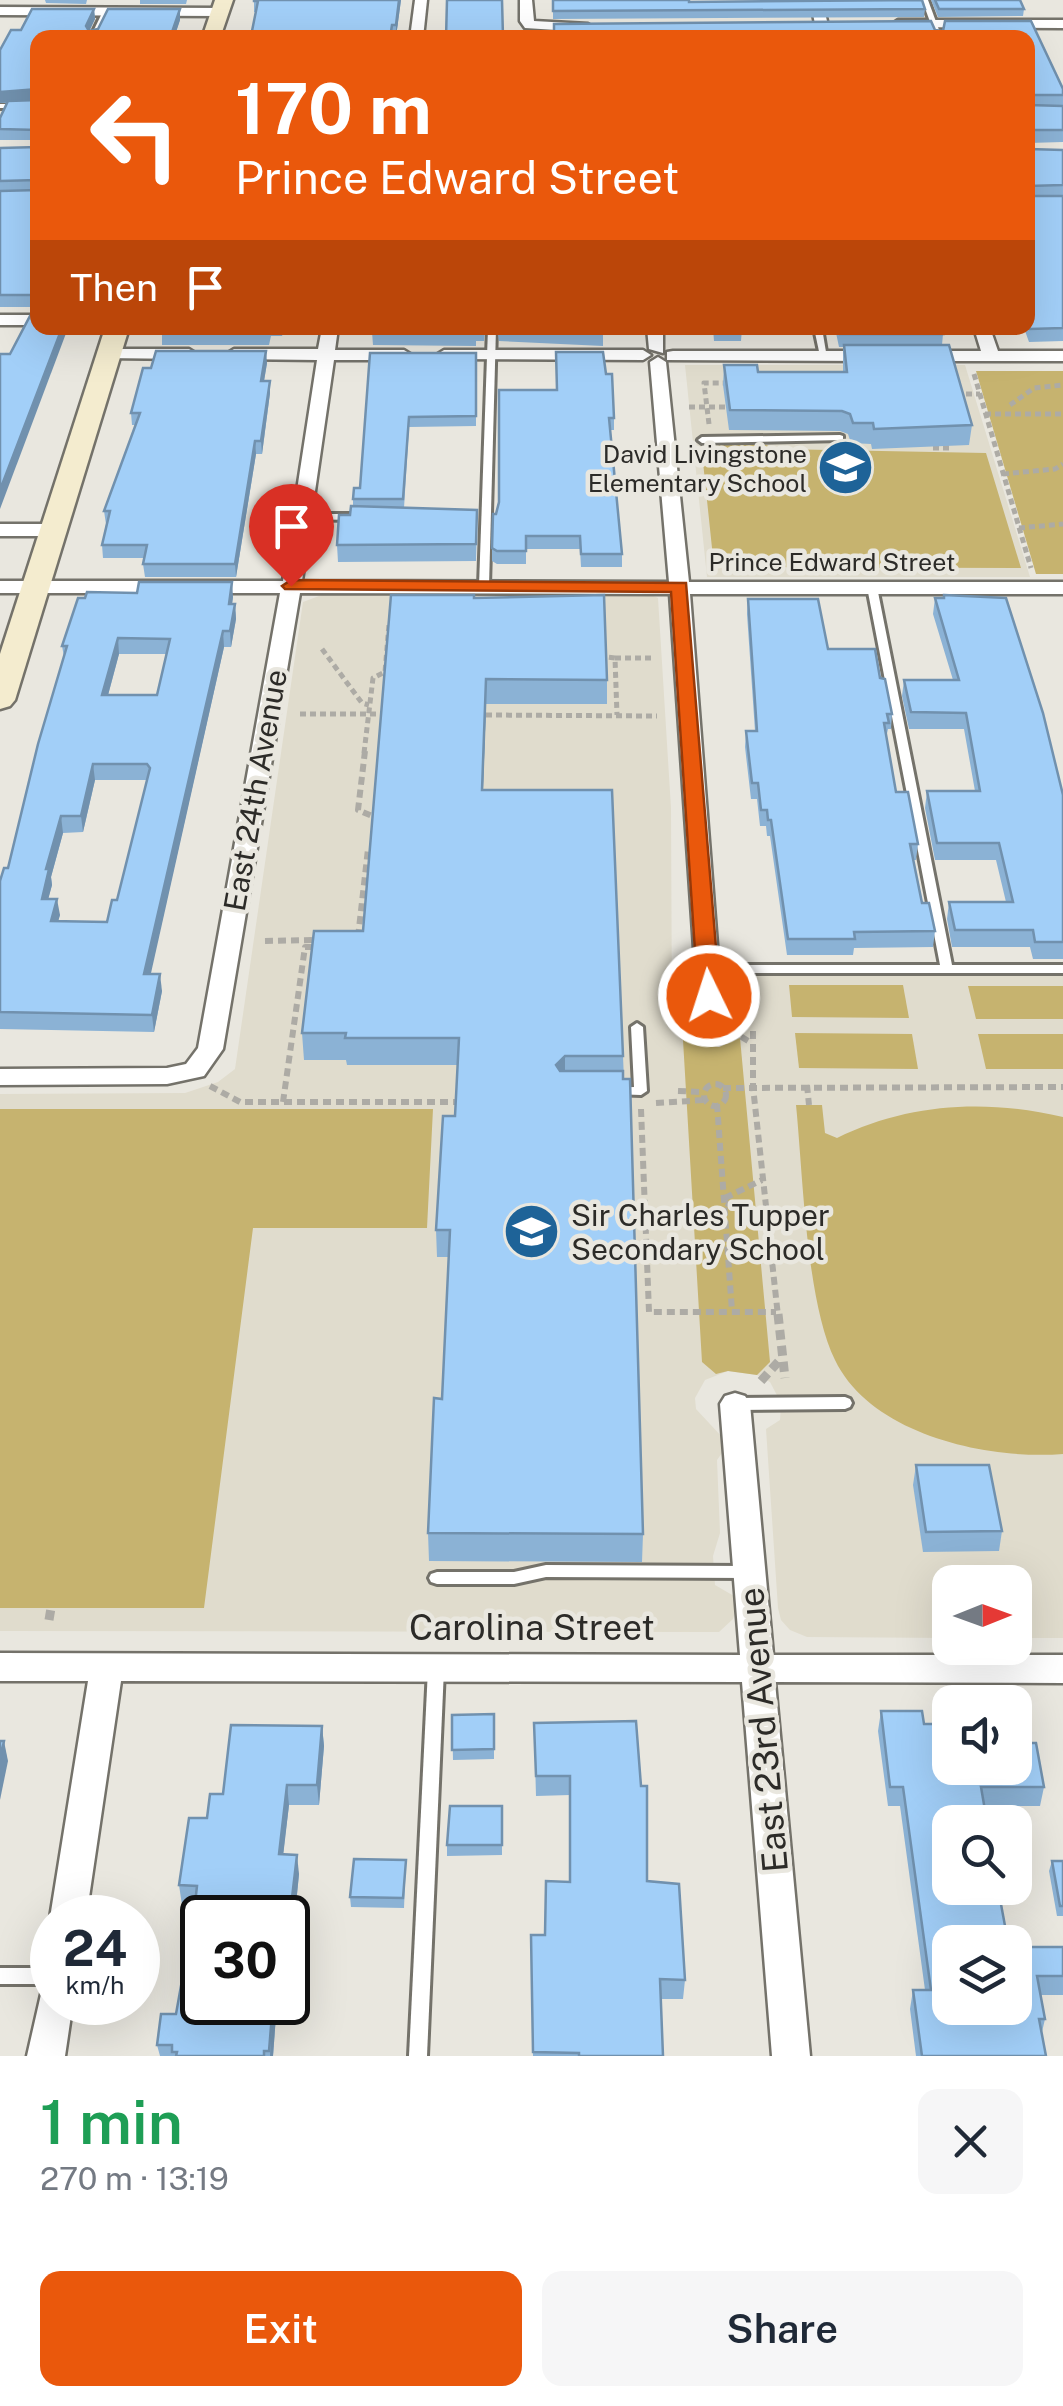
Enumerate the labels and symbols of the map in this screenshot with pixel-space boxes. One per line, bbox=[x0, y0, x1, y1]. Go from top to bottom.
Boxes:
school or university icon: David Livingstone Elementary School bbox=[816, 438, 876, 498]
place label: David Livingstone Elementary School bbox=[588, 439, 807, 498]
pin bbox=[249, 484, 334, 587]
street label: Prince Edward Street bbox=[709, 547, 955, 577]
street label: East 24th Avenue bbox=[216, 666, 294, 914]
position arrow bbox=[657, 944, 761, 1048]
place label: Sir Charles Tupper Secondary School bbox=[571, 1197, 830, 1267]
school or university icon: Sir Charles Tupper Secondary School bbox=[502, 1202, 562, 1262]
north arrow bbox=[932, 1565, 1032, 1665]
street label: East 23rd Avenue bbox=[730, 1586, 796, 1874]
street label: Carolina Street bbox=[409, 1607, 655, 1648]
speed limit sign: 30 bbox=[180, 1895, 310, 2025]

